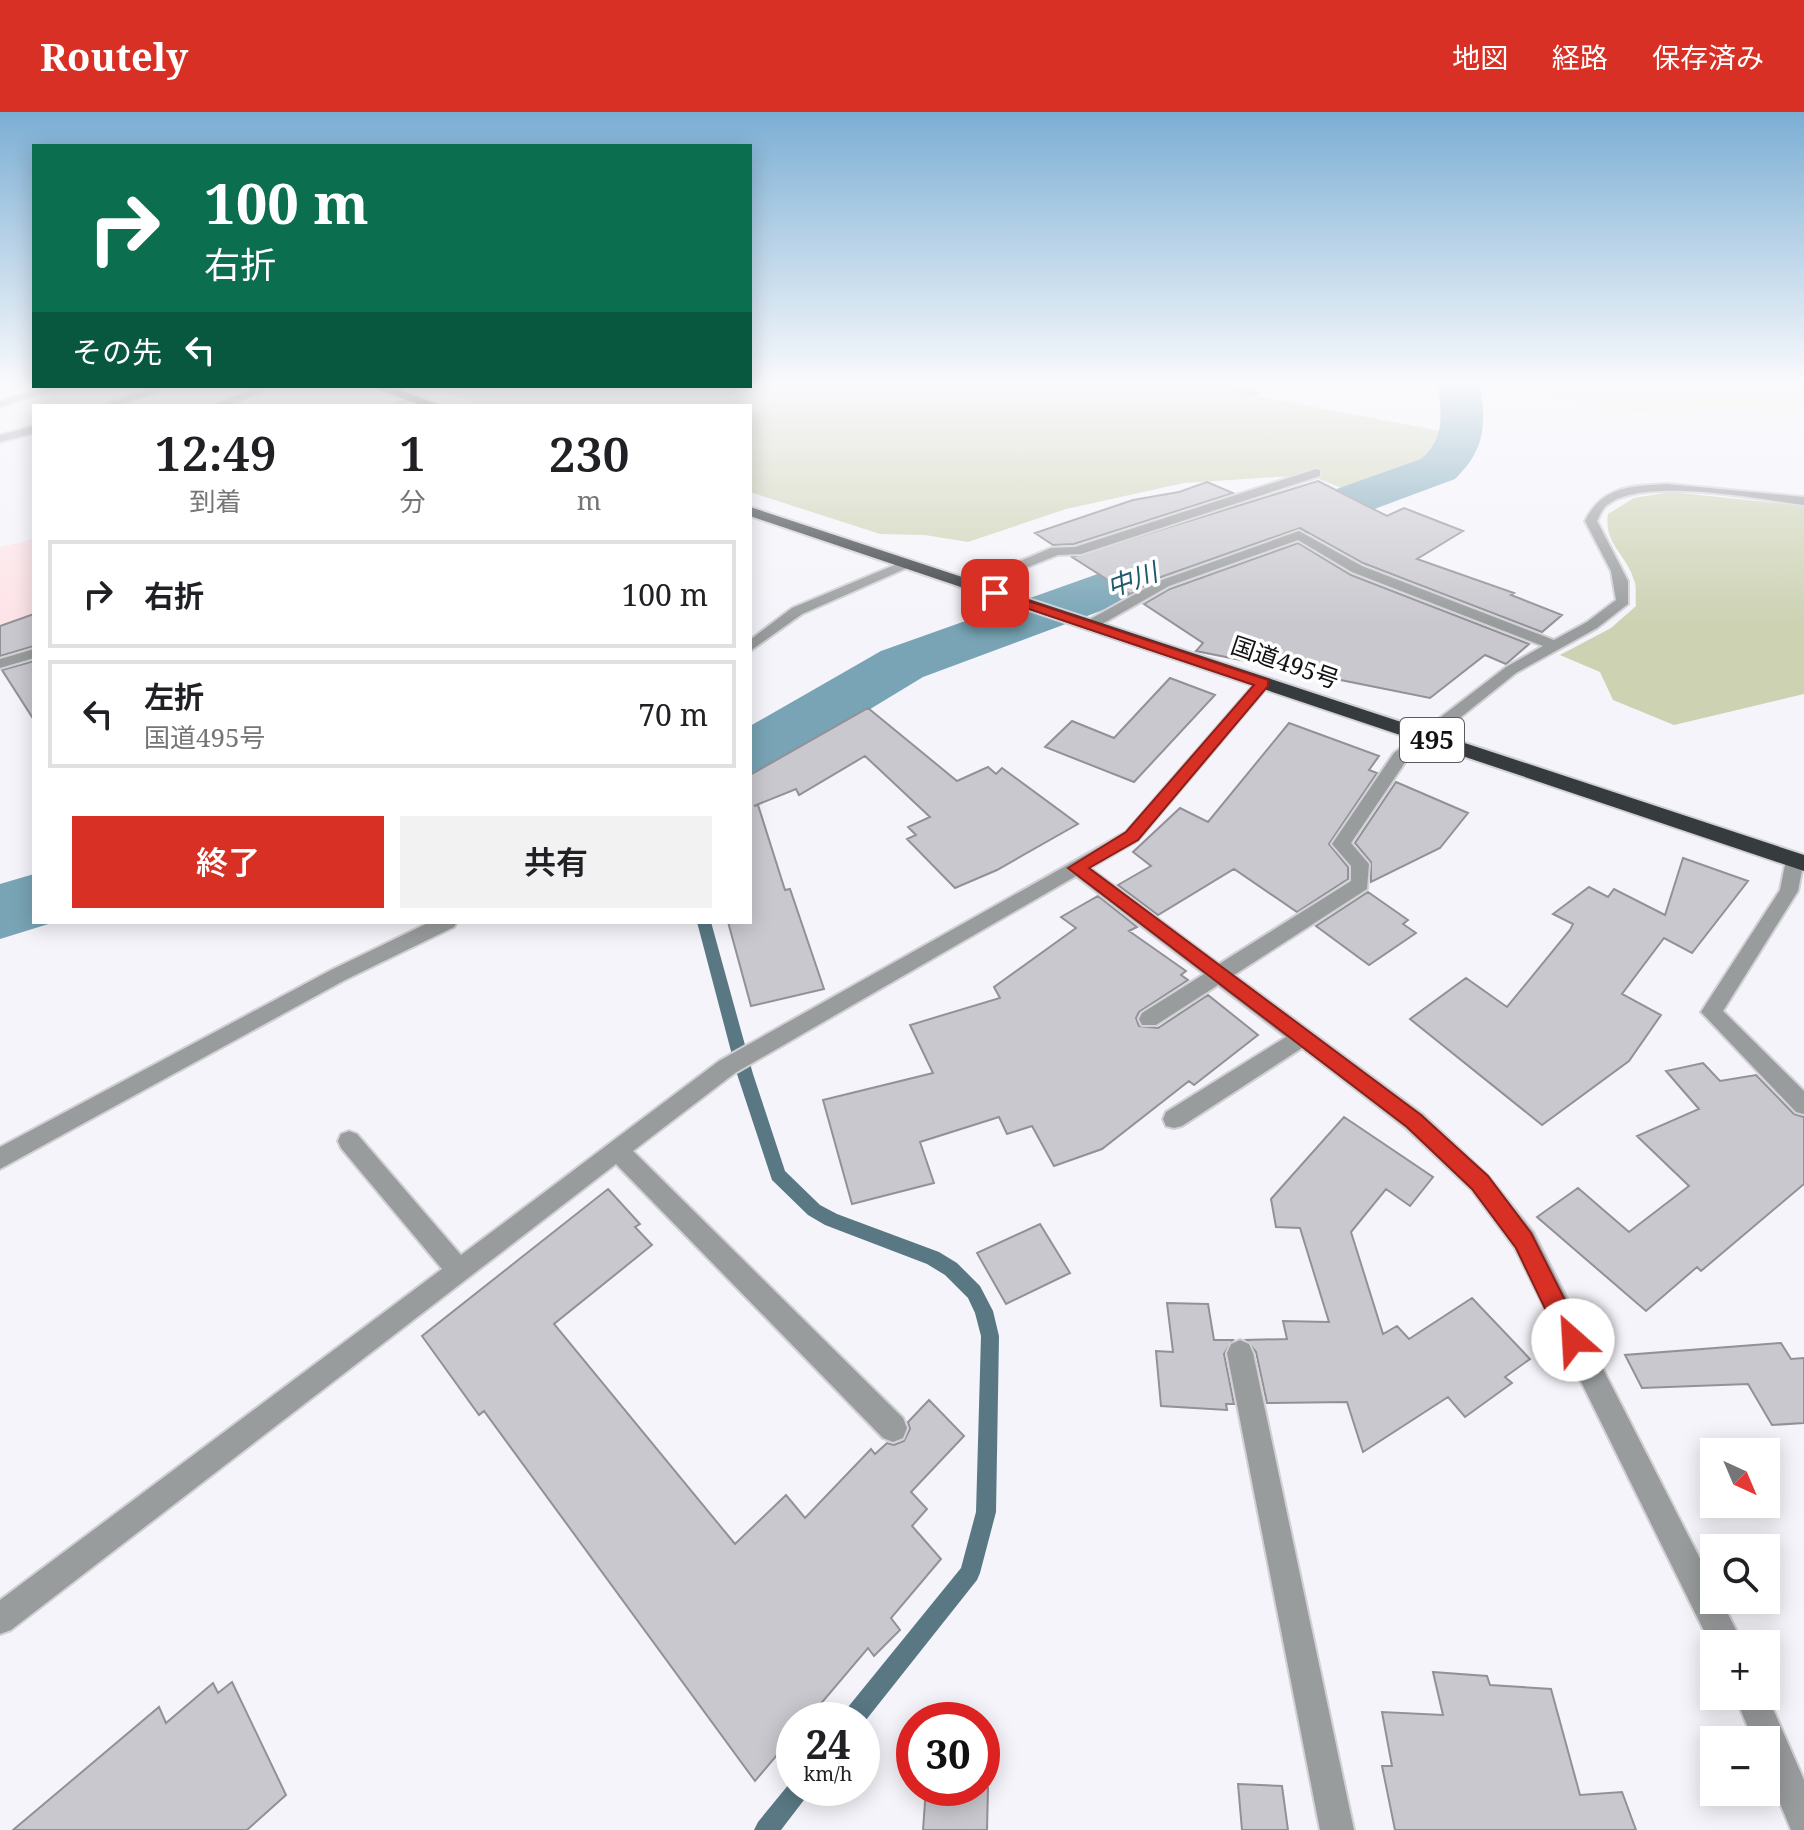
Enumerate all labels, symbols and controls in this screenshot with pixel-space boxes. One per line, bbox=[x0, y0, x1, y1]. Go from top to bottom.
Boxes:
text: Routely bbox=[40, 30, 188, 82]
text: 地図 bbox=[1452, 38, 1508, 76]
text: 経路 bbox=[1552, 38, 1608, 76]
text: 保存済み bbox=[1652, 38, 1764, 76]
text: 100 m bbox=[204, 164, 369, 240]
icon: right bbox=[72, 176, 176, 280]
text: 右折 bbox=[204, 240, 276, 289]
icon: left bbox=[178, 328, 222, 372]
text: その先 bbox=[72, 331, 162, 372]
text: 12:49 bbox=[154, 420, 277, 485]
text: 1 bbox=[399, 420, 426, 485]
text: 230 bbox=[549, 421, 630, 486]
text: m bbox=[577, 482, 601, 518]
text: 到着 bbox=[190, 483, 242, 519]
text: 分 bbox=[400, 483, 426, 519]
water label: 中川 bbox=[1101, 552, 1165, 605]
pin bbox=[961, 559, 1029, 627]
icon: arrive bbox=[973, 571, 1017, 615]
icon: right bbox=[76, 572, 120, 616]
text: 100 m bbox=[622, 574, 708, 615]
text: 右折 bbox=[144, 575, 204, 616]
street label: 国道495号 bbox=[1227, 628, 1344, 695]
text: 左折 bbox=[144, 676, 204, 717]
icon: left bbox=[76, 692, 120, 736]
text: 70 m bbox=[638, 694, 708, 735]
road number: 495 bbox=[1400, 718, 1464, 762]
text: 国道495号 bbox=[144, 719, 266, 755]
button: 終了 bbox=[72, 816, 384, 908]
button: 共有 bbox=[400, 816, 712, 908]
position arrow bbox=[1531, 1298, 1615, 1382]
north arrow bbox=[1700, 1438, 1780, 1518]
map controls bbox=[1700, 1438, 1780, 1806]
button: search bbox=[1700, 1534, 1780, 1614]
button: + bbox=[1700, 1630, 1780, 1710]
speed limit sign: 30 bbox=[896, 1702, 1000, 1806]
text: 24 bbox=[805, 1716, 851, 1771]
button: − bbox=[1700, 1726, 1780, 1806]
text: km/h bbox=[803, 1760, 853, 1787]

